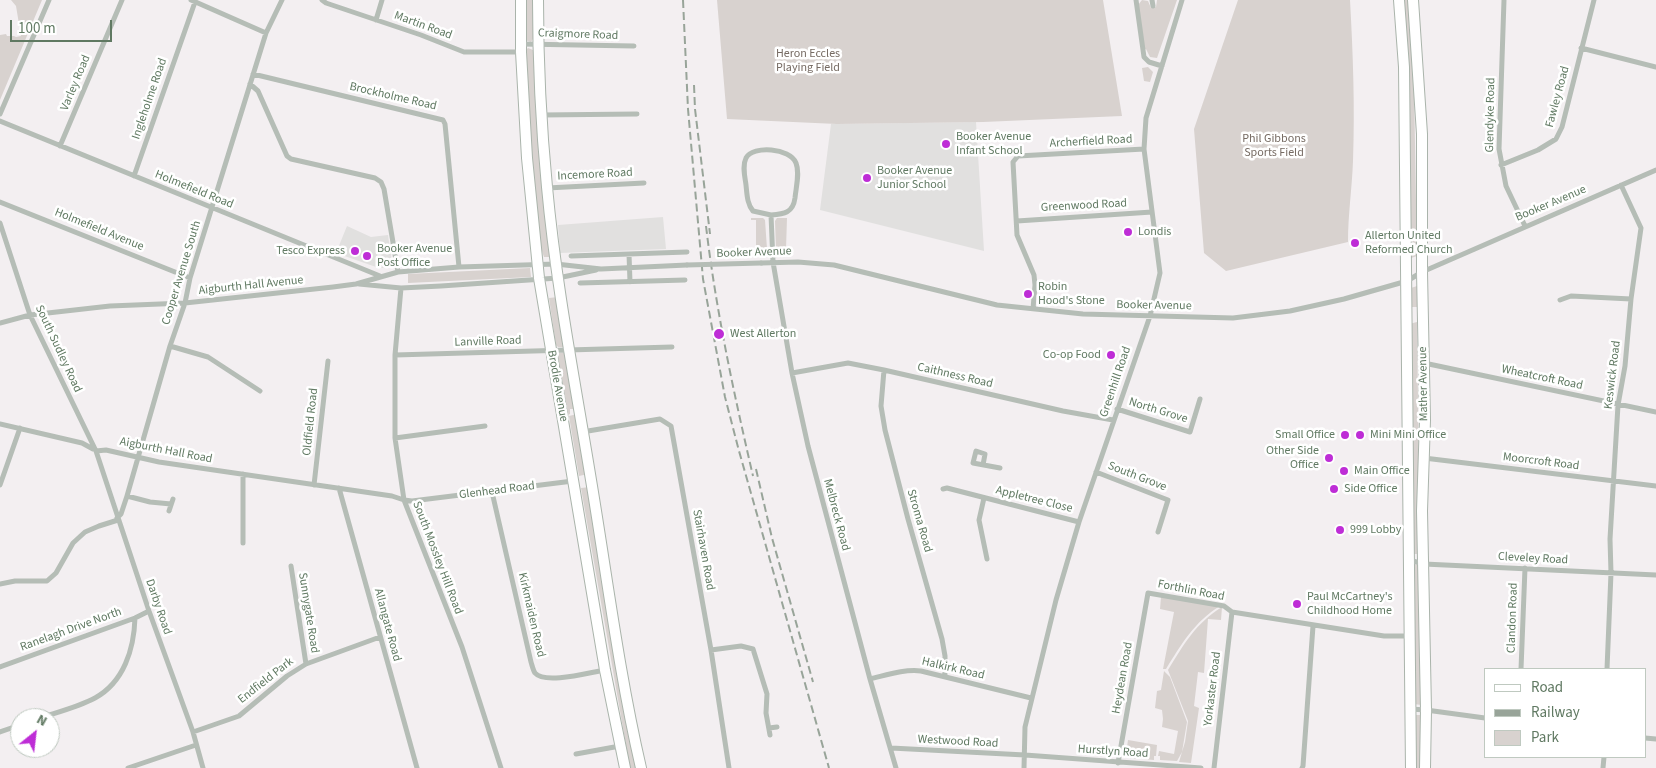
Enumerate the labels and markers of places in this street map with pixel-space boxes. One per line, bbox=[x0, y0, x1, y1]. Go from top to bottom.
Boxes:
place label: Booker Avenue Infant School bbox=[956, 130, 1031, 158]
marker: Booker Avenue Infant School bbox=[940, 138, 952, 150]
place label: Booker Avenue Junior School bbox=[877, 164, 952, 192]
marker: Booker Avenue Junior School bbox=[861, 172, 873, 184]
place label: Londis bbox=[1138, 225, 1171, 239]
marker: Londis bbox=[1122, 226, 1134, 238]
place label: Allerton United Reformed Church bbox=[1365, 229, 1453, 257]
marker: Allerton United Reformed Church bbox=[1349, 237, 1361, 249]
place label: Booker Avenue Post Office bbox=[377, 242, 452, 270]
place label: Tesco Express bbox=[276, 244, 345, 258]
marker: Tesco Express bbox=[349, 245, 361, 257]
marker: Booker Avenue Post Office bbox=[361, 250, 373, 262]
place label: Robin Hood's Stone bbox=[1038, 280, 1105, 308]
marker: Robin Hood's Stone bbox=[1022, 288, 1034, 300]
marker: West Allerton bbox=[712, 327, 726, 341]
place label: West Allerton bbox=[730, 327, 796, 341]
place label: Co-op Food bbox=[1043, 348, 1101, 362]
marker: Co-op Food bbox=[1105, 349, 1117, 361]
place label: Small Office bbox=[1275, 428, 1335, 442]
place label: Mini Mini Office bbox=[1370, 428, 1446, 442]
marker: Small Office bbox=[1339, 429, 1351, 441]
marker: Mini Mini Office bbox=[1354, 429, 1366, 441]
place label: Other Side Office bbox=[1266, 444, 1319, 472]
marker: Other Side Office bbox=[1323, 452, 1335, 464]
place label: Main Office bbox=[1354, 464, 1410, 478]
marker: Main Office bbox=[1338, 465, 1350, 477]
place label: Side Office bbox=[1344, 482, 1397, 496]
marker: Side Office bbox=[1328, 483, 1340, 495]
place label: 999 Lobby bbox=[1350, 523, 1401, 537]
marker: 999 Lobby bbox=[1334, 524, 1346, 536]
place label: Paul McCartney's Childhood Home bbox=[1307, 590, 1393, 618]
marker: Paul McCartney's Childhood Home bbox=[1291, 598, 1303, 610]

